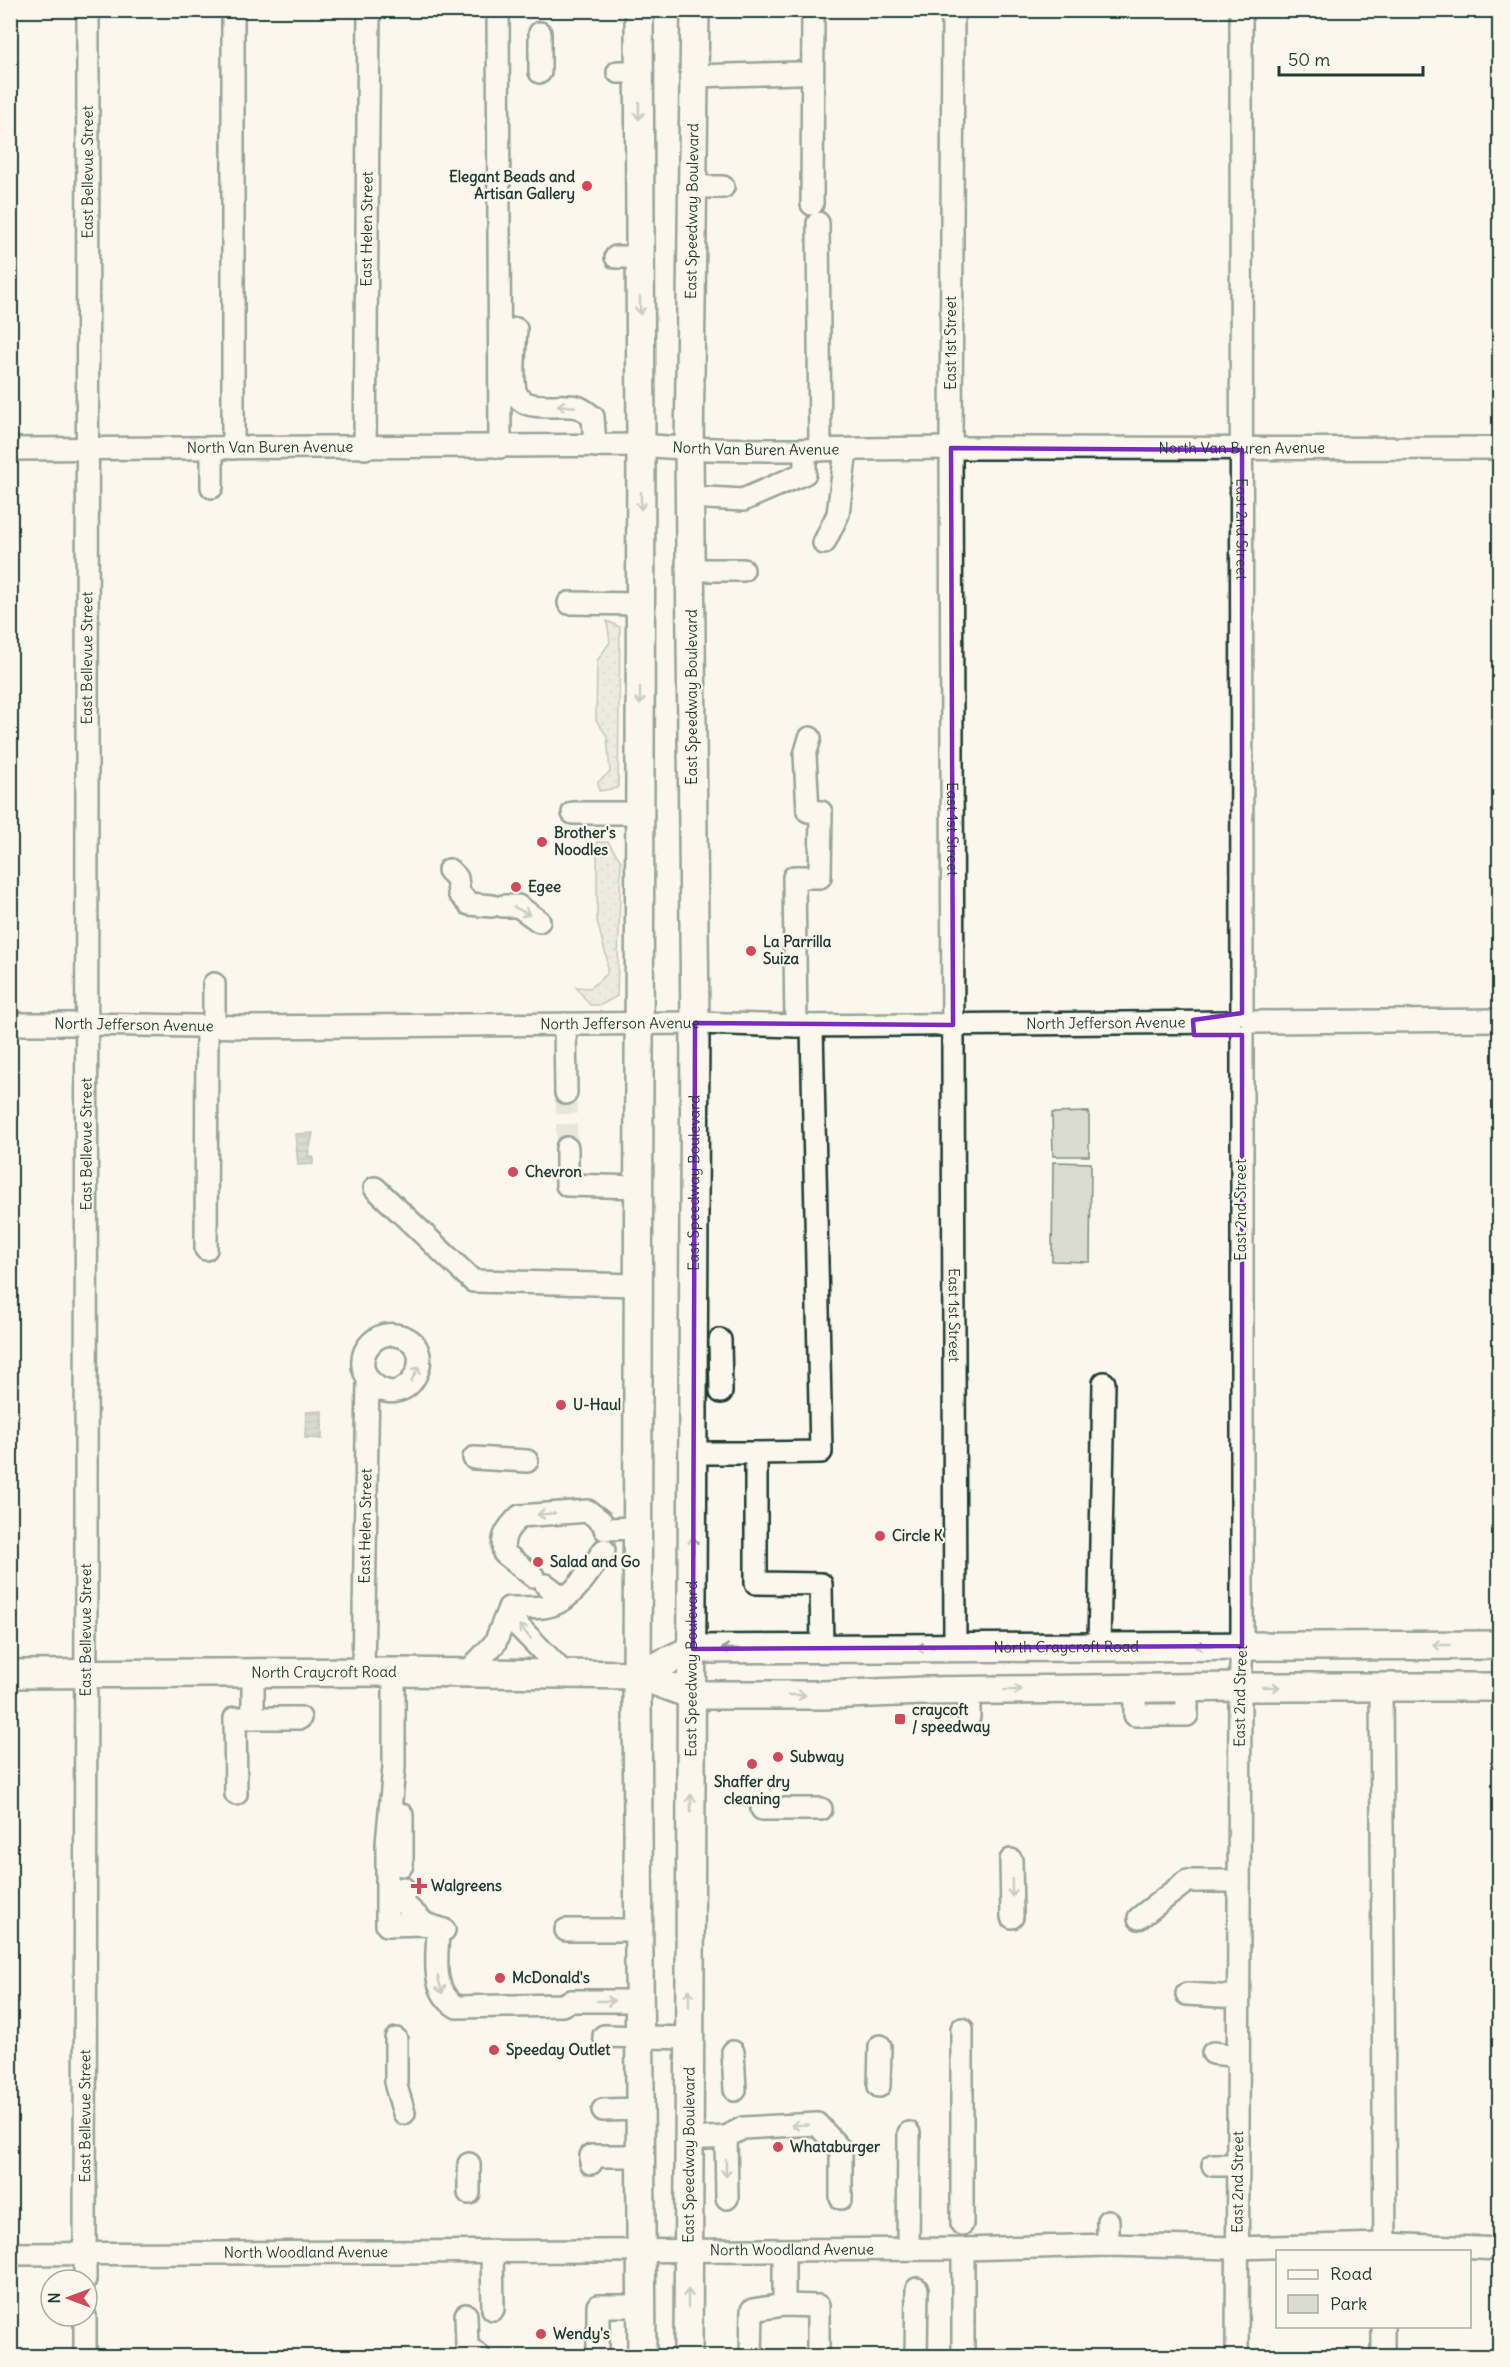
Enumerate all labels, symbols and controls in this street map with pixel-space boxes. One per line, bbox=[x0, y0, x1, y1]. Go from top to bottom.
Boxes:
scale bar bbox=[1279, 39, 1423, 77]
text: 50 m bbox=[1288, 48, 1330, 71]
one-way arrow bbox=[633, 100, 645, 120]
street label: East Bellevue Street bbox=[78, 105, 97, 239]
street label: East Speedway Boulevard bbox=[681, 123, 702, 299]
place label: Elegant Beads and Artisan Gallery bbox=[449, 167, 575, 204]
street label: East Helen Street bbox=[356, 171, 377, 287]
marker: Elegant Beads and Artisan Gallery bbox=[580, 179, 594, 193]
one-way arrow bbox=[634, 295, 646, 315]
street label: East 1st Street bbox=[941, 296, 960, 390]
one-way arrow bbox=[557, 400, 577, 411]
street label: North Van Buren Avenue bbox=[187, 437, 353, 457]
street label: North Van Buren Avenue bbox=[672, 437, 839, 459]
street label: North Van Buren Avenue bbox=[1159, 438, 1325, 457]
street label: East 2nd Street bbox=[1232, 478, 1252, 580]
one-way arrow bbox=[635, 490, 646, 510]
street label: East Bellevue Street bbox=[77, 591, 96, 725]
street label: East Speedway Boulevard bbox=[682, 609, 701, 785]
one-way arrow bbox=[634, 685, 646, 705]
street label: East 1st Street bbox=[943, 782, 962, 876]
place label: Brother's Noodles bbox=[554, 823, 616, 859]
marker: Brother's Noodles bbox=[535, 835, 549, 849]
place label: Egee bbox=[528, 877, 561, 897]
marker: Egee bbox=[509, 880, 523, 894]
one-way arrow bbox=[513, 905, 531, 917]
place label: La Parrilla Suiza bbox=[763, 932, 832, 968]
marker: La Parrilla Suiza bbox=[744, 944, 758, 958]
street label: North Jefferson Avenue bbox=[1026, 1012, 1186, 1033]
street label: North Jefferson Avenue bbox=[540, 1013, 700, 1033]
street label: North Jefferson Avenue bbox=[54, 1014, 214, 1035]
street label: East Bellevue Street bbox=[76, 1077, 96, 1211]
street label: East Speedway Boulevard bbox=[684, 1095, 704, 1271]
street label: East 2nd Street bbox=[1231, 1159, 1250, 1261]
place label: Chevron bbox=[525, 1162, 582, 1181]
marker: Chevron bbox=[506, 1165, 520, 1179]
street label: East 1st Street bbox=[945, 1268, 964, 1362]
one-way arrow bbox=[409, 1365, 421, 1383]
place label: U-Haul bbox=[573, 1395, 621, 1414]
marker: U-Haul bbox=[554, 1398, 568, 1412]
street label: East Helen Street bbox=[355, 1468, 375, 1584]
one-way arrow bbox=[536, 1509, 556, 1520]
place label: Circle K bbox=[892, 1526, 944, 1545]
marker: Circle K bbox=[873, 1529, 887, 1543]
one-way arrow bbox=[687, 1536, 699, 1556]
place label: Salad and Go bbox=[550, 1552, 641, 1571]
marker: Salad and Go bbox=[531, 1555, 545, 1569]
street label: East Bellevue Street bbox=[76, 1563, 95, 1697]
street label: East Speedway Boulevard bbox=[681, 1581, 701, 1757]
one-way arrow bbox=[518, 1624, 532, 1640]
street label: North Craycroft Road bbox=[993, 1637, 1139, 1657]
one-way arrow bbox=[1432, 1639, 1452, 1651]
one-way arrow bbox=[1195, 1640, 1215, 1652]
one-way arrow bbox=[721, 1643, 741, 1655]
one-way arrow bbox=[916, 1643, 936, 1654]
street label: East 2nd Street bbox=[1230, 1645, 1251, 1747]
street label: North Craycroft Road bbox=[251, 1662, 397, 1682]
one-way arrow bbox=[1261, 1681, 1281, 1693]
one-way arrow bbox=[1003, 1684, 1023, 1696]
one-way arrow bbox=[787, 1689, 807, 1701]
place label: craycoft / speedway bbox=[912, 1700, 990, 1737]
marker: craycoft / speedway bbox=[893, 1712, 907, 1726]
place label: Subway bbox=[790, 1747, 844, 1767]
marker: Subway bbox=[771, 1750, 785, 1764]
marker: Shaffer dry cleaning bbox=[745, 1757, 759, 1771]
place label: Shaffer dry cleaning bbox=[714, 1772, 790, 1809]
one-way arrow bbox=[685, 1794, 697, 1814]
place label: Walgreens bbox=[431, 1876, 502, 1896]
one-way arrow bbox=[1006, 1878, 1018, 1898]
marker: Walgreens bbox=[412, 1879, 426, 1893]
place label: McDonald's bbox=[512, 1968, 590, 1987]
marker: McDonald's bbox=[493, 1971, 507, 1985]
one-way arrow bbox=[436, 1976, 447, 1995]
one-way arrow bbox=[683, 1989, 695, 2009]
one-way arrow bbox=[595, 1995, 615, 2007]
place label: Speeday Outlet bbox=[506, 2040, 611, 2060]
marker: Speeday Outlet bbox=[487, 2043, 501, 2057]
street label: East Bellevue Street bbox=[75, 2049, 94, 2183]
street label: East Speedway Boulevard bbox=[679, 2067, 699, 2243]
one-way arrow bbox=[790, 2120, 810, 2131]
street label: East 2nd Street bbox=[1228, 2131, 1247, 2233]
place label: Whataburger bbox=[790, 2137, 881, 2157]
marker: Whataburger bbox=[771, 2140, 785, 2154]
one-way arrow bbox=[721, 2157, 732, 2177]
street label: North Woodland Avenue bbox=[710, 2239, 874, 2259]
street label: North Woodland Avenue bbox=[224, 2242, 388, 2262]
legend bbox=[1276, 2250, 1471, 2328]
text: Road bbox=[1330, 2262, 1373, 2285]
north arrow bbox=[39, 2268, 99, 2328]
one-way arrow bbox=[682, 2289, 694, 2309]
text: N bbox=[44, 2292, 64, 2304]
text: Park bbox=[1330, 2292, 1367, 2315]
place label: Wendy's bbox=[553, 2324, 610, 2344]
marker: Wendy's bbox=[534, 2327, 548, 2341]

